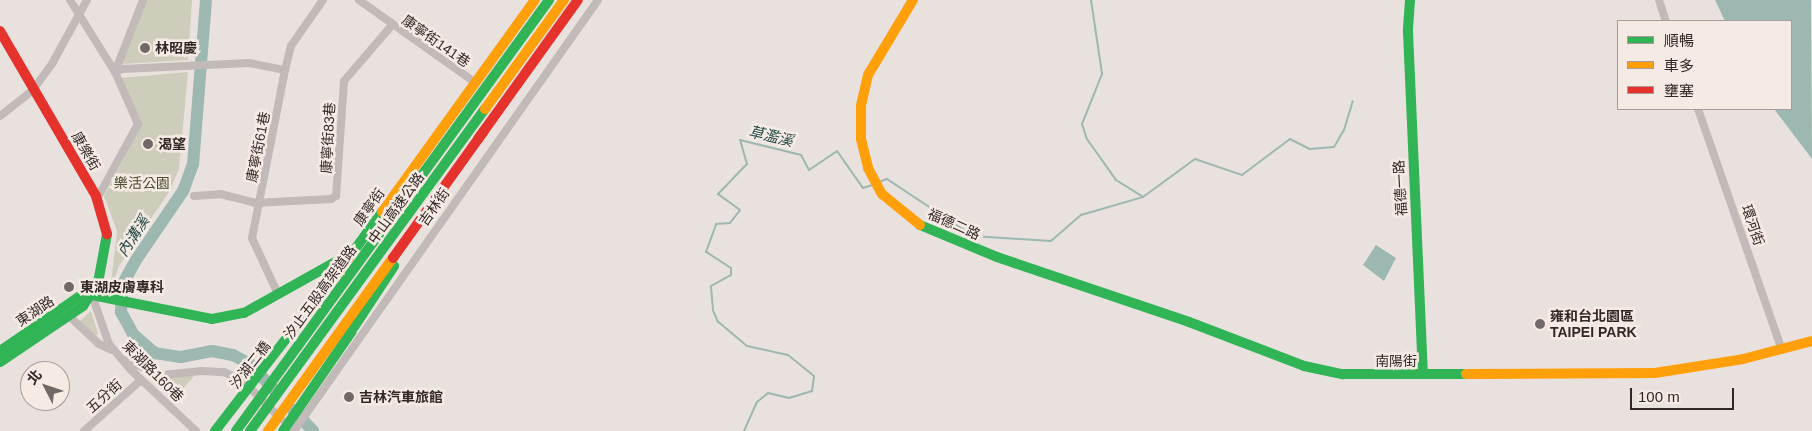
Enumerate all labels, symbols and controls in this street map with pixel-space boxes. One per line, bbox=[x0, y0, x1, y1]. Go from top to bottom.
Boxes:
street label: 康寧街141巷 bbox=[399, 11, 473, 71]
legend bbox=[1617, 20, 1792, 110]
text: 順暢 bbox=[1664, 32, 1694, 49]
place label: 林昭慶 bbox=[155, 40, 197, 56]
marker: 林昭慶 bbox=[139, 42, 151, 54]
text: 車多 bbox=[1664, 57, 1694, 74]
text: 壅塞 bbox=[1664, 82, 1694, 99]
street label: 康寧街83巷 bbox=[318, 102, 338, 174]
street label: 康寧街61巷 bbox=[243, 110, 273, 184]
water label: 草濫溪 bbox=[747, 122, 795, 150]
street label: 康樂街 bbox=[68, 129, 104, 173]
place label: 渴望 bbox=[158, 136, 186, 152]
marker: 渴望 bbox=[142, 138, 154, 150]
street label: 福德一路 bbox=[1390, 160, 1410, 216]
street label: 中山高速公路 bbox=[365, 169, 427, 247]
park label: 樂活公園 bbox=[114, 175, 170, 191]
street label: 康寧街 bbox=[350, 185, 388, 229]
street label: 吉林街 bbox=[415, 185, 453, 229]
street label: 環河街 bbox=[1738, 202, 1768, 248]
street label: 福德二路 bbox=[925, 205, 983, 243]
water label: 內溝溪 bbox=[113, 212, 153, 260]
street label: 汐止五股高架道路 bbox=[280, 242, 360, 342]
place label: 東湖皮膚專科 bbox=[80, 279, 164, 295]
marker: 東湖皮膚專科 bbox=[62, 280, 76, 294]
street label: 東湖路 bbox=[13, 292, 57, 330]
place label: 雍和台北園區 TAIPEI PARK bbox=[1550, 308, 1637, 341]
marker: 雍和台北園區 TAIPEI PARK bbox=[1534, 318, 1546, 330]
street label: 東湖路160巷 bbox=[119, 337, 187, 405]
street label: 汐湖二橋 bbox=[226, 338, 274, 392]
street label: 南陽街 bbox=[1375, 353, 1417, 369]
north arrow bbox=[20, 361, 70, 411]
text: 北 bbox=[24, 366, 45, 387]
street label: 五分街 bbox=[83, 376, 125, 416]
scale bar bbox=[1632, 378, 1736, 410]
text: 100 m bbox=[1638, 388, 1680, 405]
place label: 吉林汽車旅館 bbox=[359, 389, 443, 405]
marker: 吉林汽車旅館 bbox=[343, 391, 355, 403]

